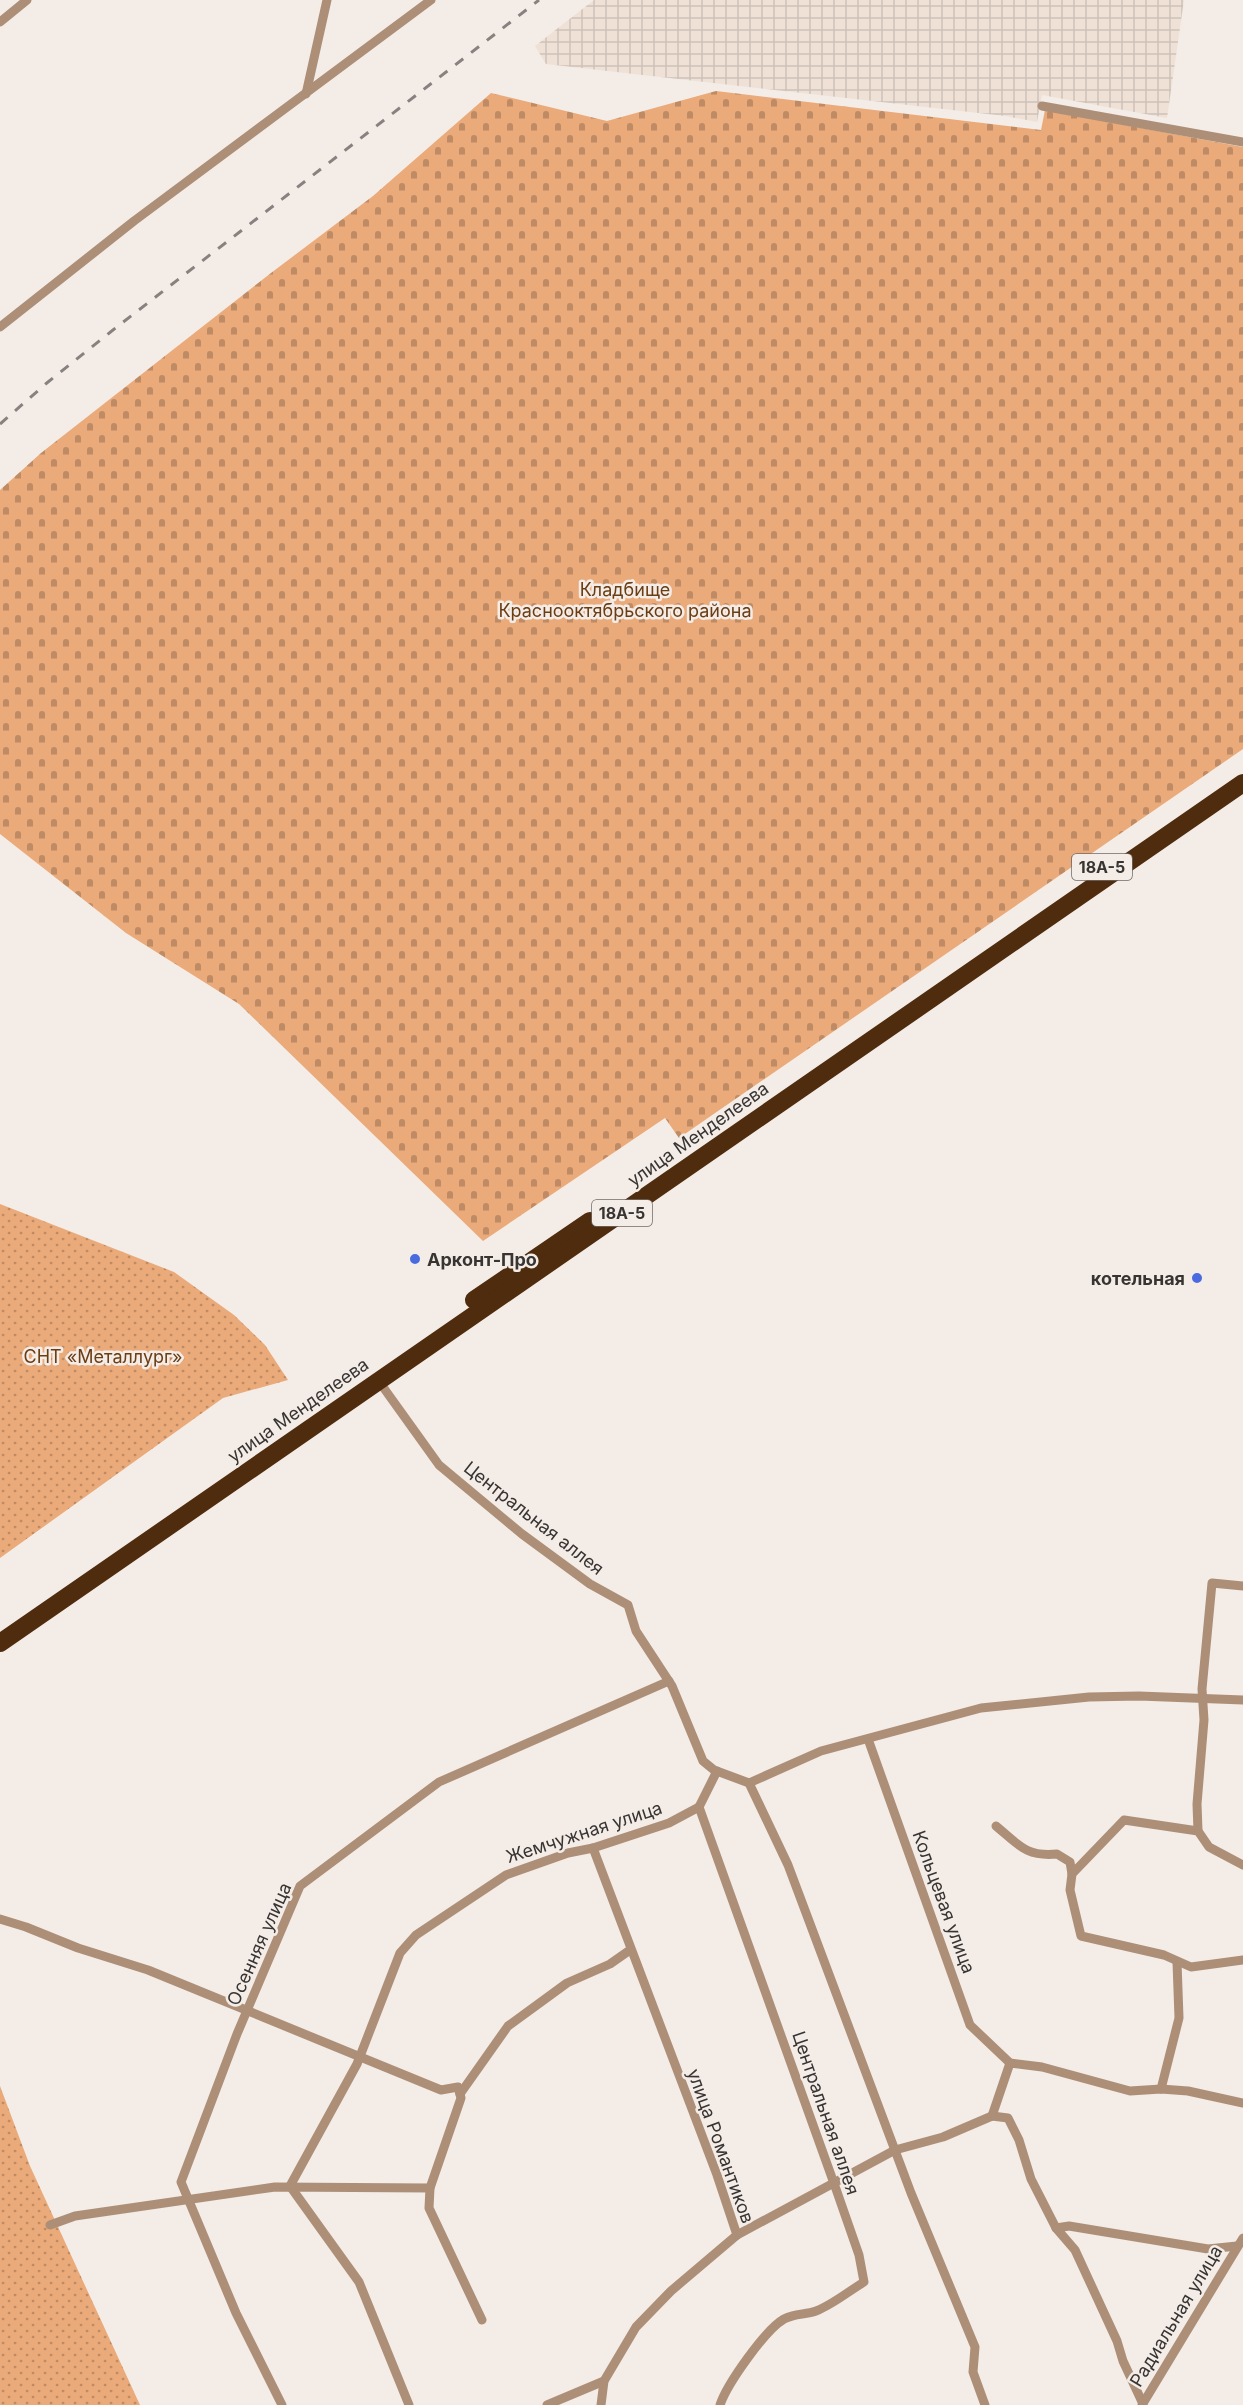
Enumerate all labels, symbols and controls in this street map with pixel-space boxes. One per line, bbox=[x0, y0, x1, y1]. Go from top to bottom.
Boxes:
park label: Кладбище Краснооктябрьского района bbox=[498, 579, 752, 621]
road number: 18А-5 bbox=[1072, 854, 1132, 880]
street label: улица Менделеева bbox=[624, 1077, 772, 1191]
road number: 18А-5 bbox=[592, 1200, 652, 1226]
place label: Арконт-Про bbox=[427, 1249, 537, 1270]
marker: Арконт-Про bbox=[408, 1252, 422, 1266]
place label: котельная bbox=[1091, 1268, 1185, 1289]
marker: котельная bbox=[1190, 1271, 1204, 1285]
park label: СНТ «Металлург» bbox=[24, 1346, 182, 1367]
street label: улица Менделеева bbox=[224, 1353, 372, 1467]
street label: Центральная аллея bbox=[460, 1457, 608, 1579]
street label: Жемчужная улица bbox=[503, 1797, 665, 1867]
street label: Кольцевая улица bbox=[908, 1828, 980, 1976]
street label: Осенняя улица bbox=[223, 1879, 295, 2009]
street label: Центральная аллея bbox=[788, 2028, 864, 2198]
street label: улица Романтиков bbox=[683, 2066, 759, 2226]
street label: Радиальная улица bbox=[1126, 2242, 1226, 2390]

